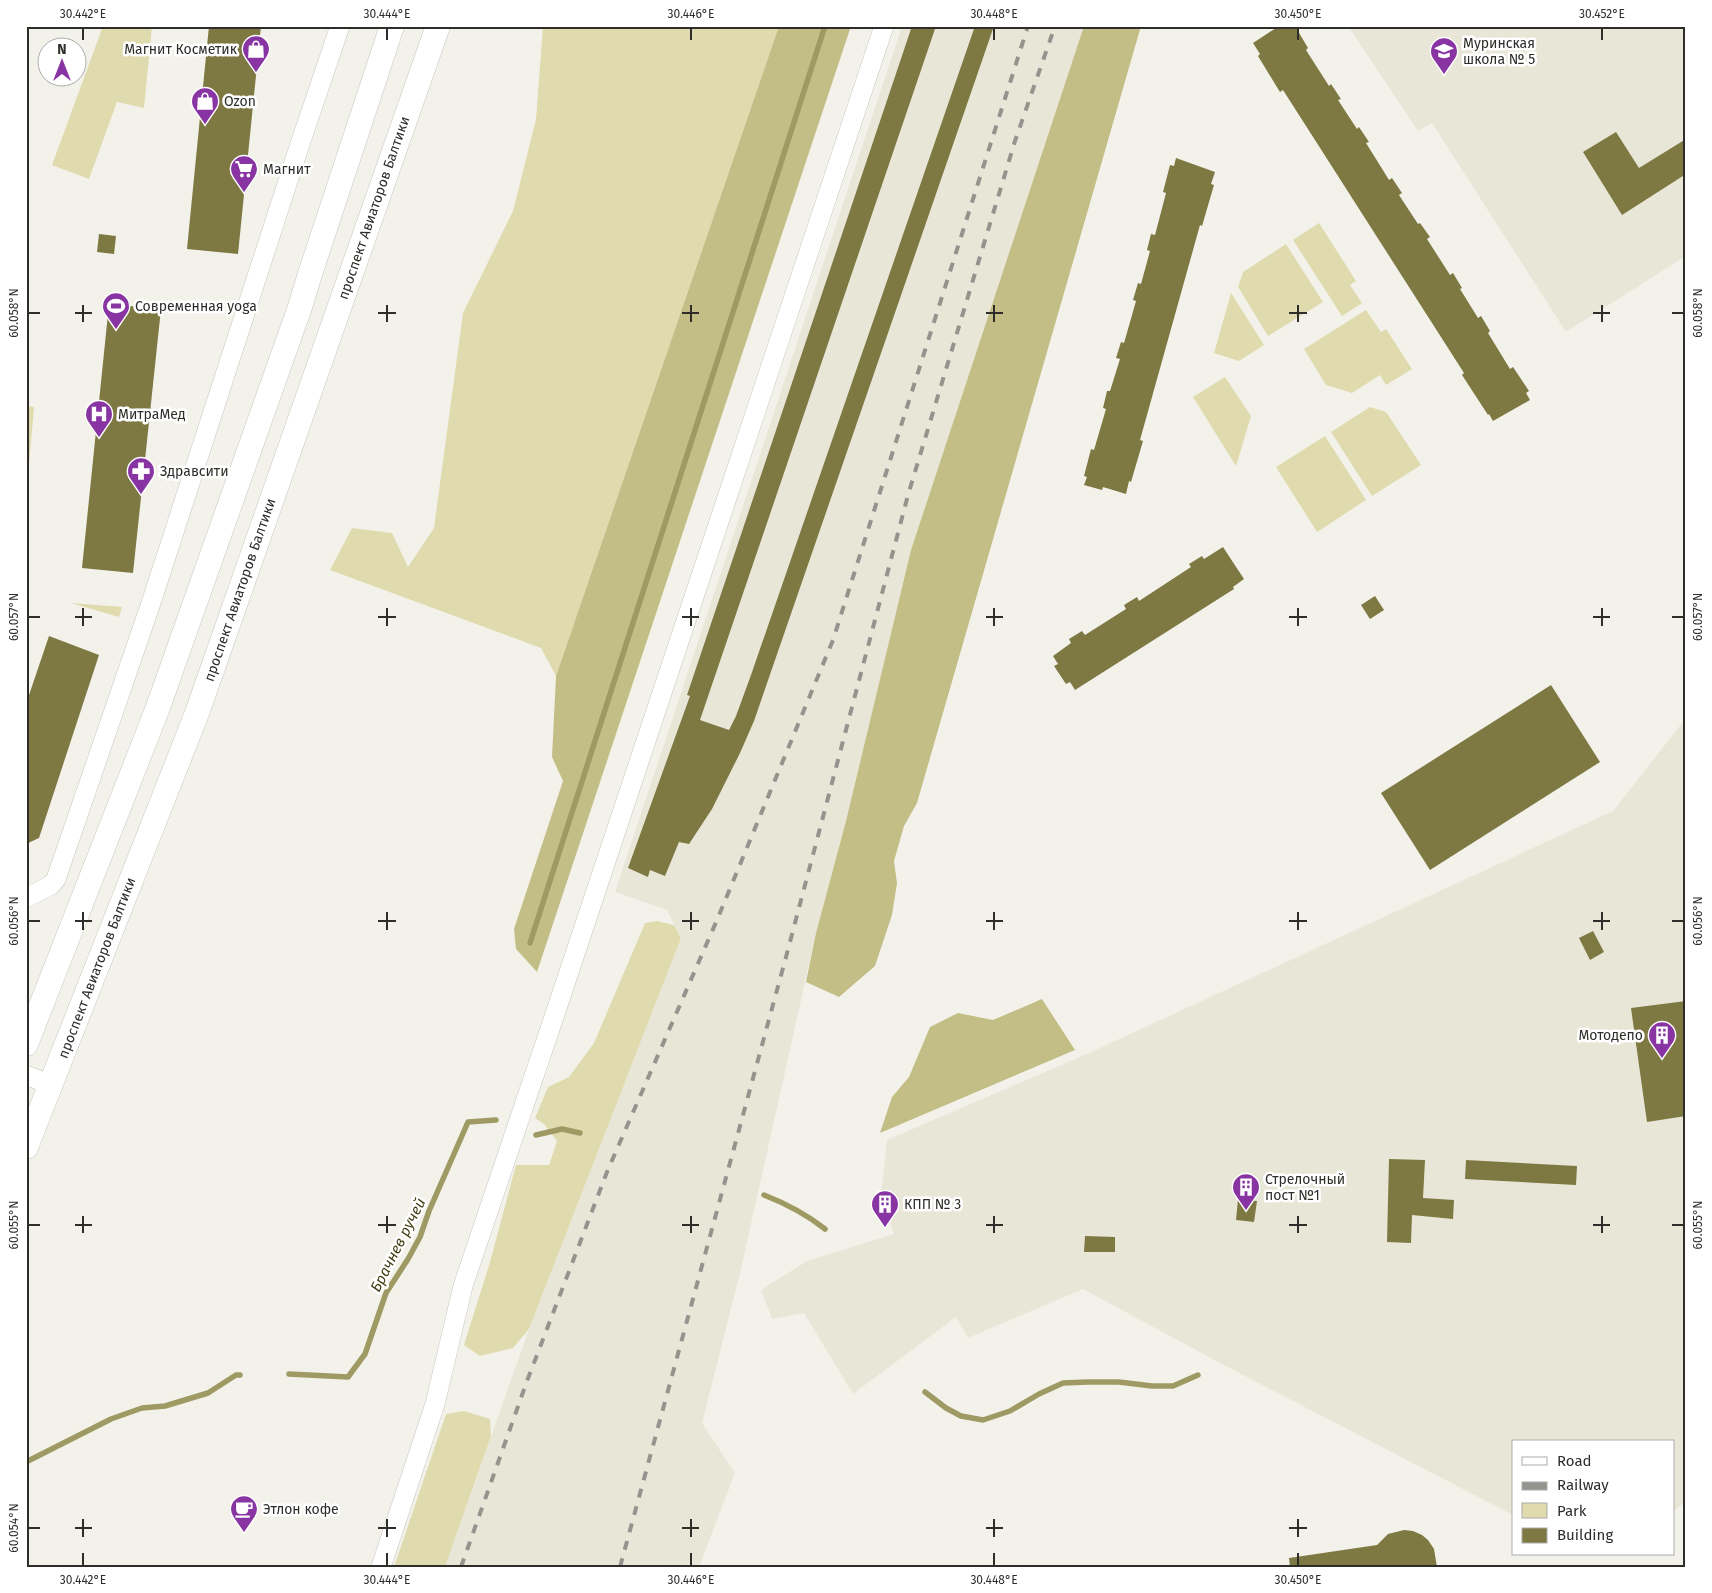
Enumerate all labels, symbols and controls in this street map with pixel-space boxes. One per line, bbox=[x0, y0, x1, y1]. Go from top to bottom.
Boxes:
text: 30.442°E bbox=[60, 7, 106, 21]
text: 30.444°E bbox=[363, 7, 411, 21]
text: 30.446°E bbox=[668, 7, 714, 21]
text: 30.448°E bbox=[970, 7, 1018, 21]
text: 30.450°E bbox=[1275, 7, 1321, 21]
text: 30.452°E bbox=[1579, 7, 1625, 21]
shop icon: Магнит Косметик bbox=[241, 34, 271, 73]
place label: Муринская школа № 5 bbox=[1463, 35, 1535, 68]
school or university icon: Муринская школа № 5 bbox=[1429, 36, 1459, 75]
north arrow bbox=[38, 38, 88, 88]
text: N bbox=[57, 41, 67, 58]
place label: Магнит Косметик bbox=[124, 41, 238, 58]
shop icon: Ozon bbox=[190, 86, 220, 125]
place label: Ozon bbox=[224, 93, 256, 110]
street label: проспект Авиаторов Балтики bbox=[335, 114, 413, 302]
supermarket icon: Магнит bbox=[229, 154, 259, 193]
place label: Магнит bbox=[263, 161, 311, 178]
text: 60.058°N bbox=[7, 288, 21, 338]
text: 60.058°N bbox=[1691, 288, 1705, 338]
sports icon: Современная yoga bbox=[101, 291, 131, 330]
place label: Современная yoga bbox=[135, 298, 257, 315]
hospital icon: МитраМед bbox=[84, 399, 114, 438]
place label: МитраМед bbox=[118, 406, 186, 423]
pharmacy icon: Здравсити bbox=[126, 456, 156, 495]
place label: Здравсити bbox=[160, 463, 229, 480]
street label: проспект Авиаторов Балтики bbox=[201, 496, 279, 684]
text: 60.057°N bbox=[7, 593, 21, 641]
text: 60.057°N bbox=[1691, 593, 1705, 641]
street label: проспект Авиаторов Балтики bbox=[55, 875, 139, 1061]
text: 60.056°N bbox=[7, 896, 21, 946]
text: 60.056°N bbox=[1691, 896, 1705, 946]
building icon: Мотодепо bbox=[1647, 1020, 1677, 1059]
place label: Мотодепо bbox=[1578, 1027, 1643, 1044]
place label: Стрелочный пост №1 bbox=[1265, 1171, 1345, 1204]
building icon: Стрелочный пост №1 bbox=[1231, 1172, 1261, 1211]
building icon: КПП № 3 bbox=[870, 1189, 900, 1228]
water label: Брачнев ручей bbox=[367, 1195, 429, 1295]
place label: КПП № 3 bbox=[904, 1196, 961, 1213]
text: 60.055°N bbox=[7, 1201, 21, 1249]
text: 60.055°N bbox=[1691, 1201, 1705, 1249]
legend bbox=[1512, 1440, 1674, 1556]
text: Road bbox=[1557, 1452, 1592, 1470]
text: Railway bbox=[1557, 1476, 1609, 1494]
cafe icon: Этлон кофе bbox=[229, 1494, 259, 1533]
place label: Этлон кофе bbox=[263, 1501, 339, 1518]
text: Park bbox=[1557, 1502, 1587, 1520]
text: 60.054°N bbox=[7, 1503, 21, 1553]
text: Building bbox=[1557, 1526, 1613, 1544]
text: 30.442°E bbox=[60, 1573, 106, 1587]
text: 30.444°E bbox=[363, 1573, 411, 1587]
text: 30.446°E bbox=[668, 1573, 714, 1587]
text: 30.448°E bbox=[970, 1573, 1018, 1587]
text: 30.450°E bbox=[1275, 1573, 1321, 1587]

